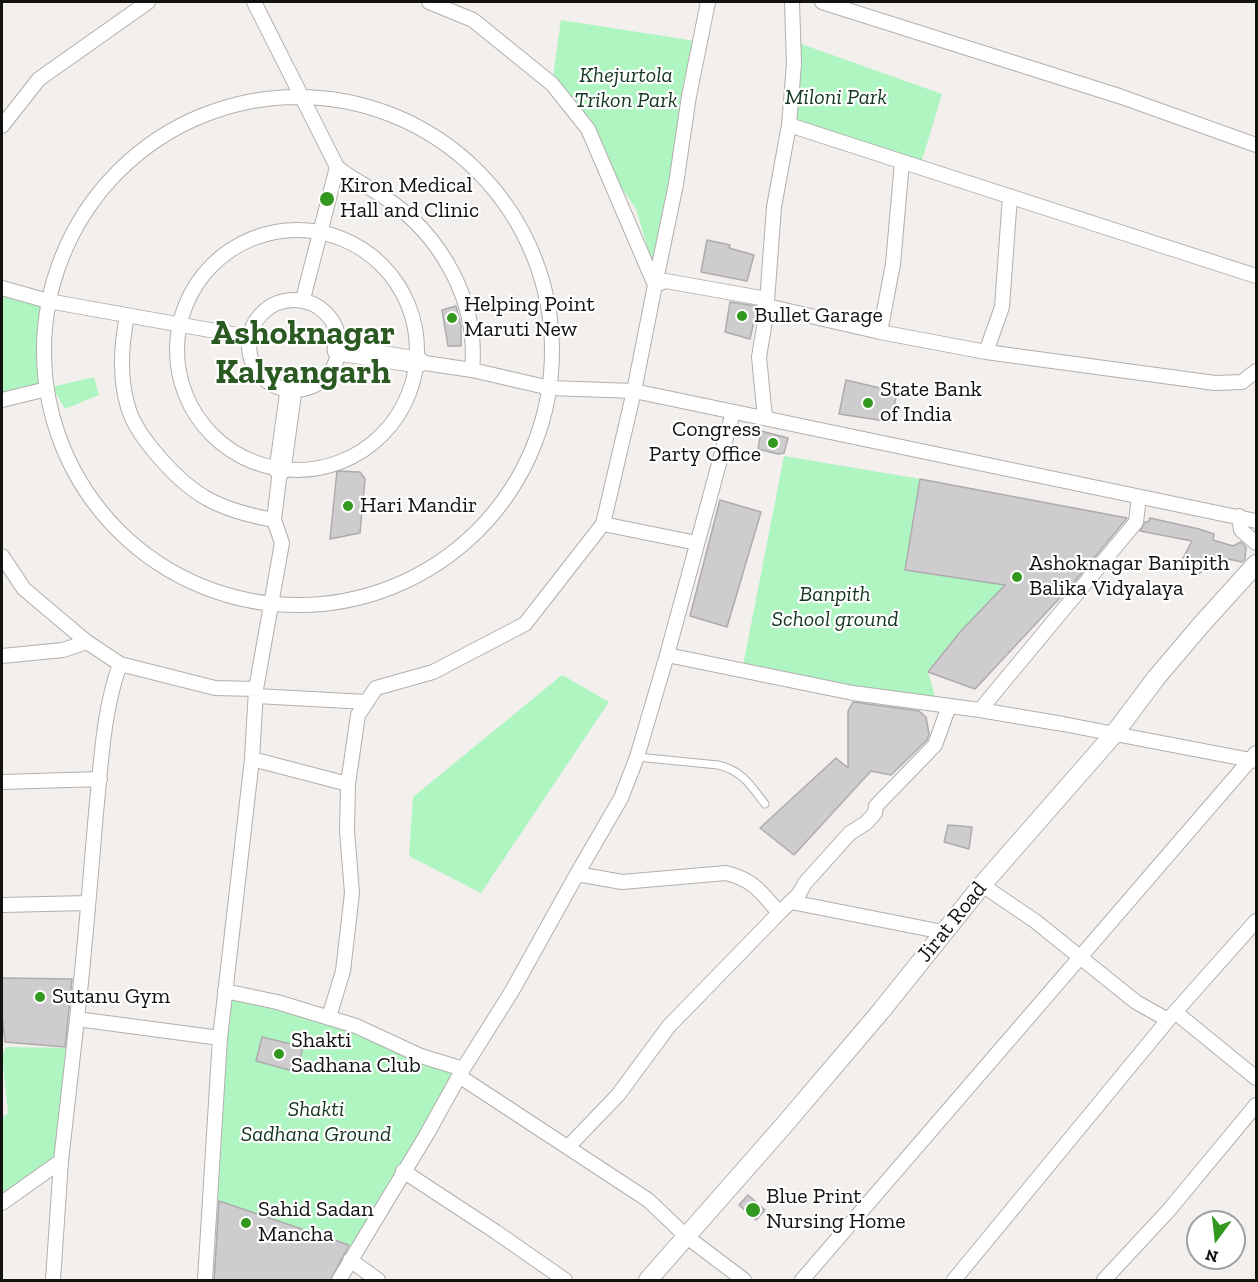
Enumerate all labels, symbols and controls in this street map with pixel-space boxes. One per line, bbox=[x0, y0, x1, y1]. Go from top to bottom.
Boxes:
park label: Khejurtola Trikon Park bbox=[575, 63, 677, 114]
park label: Miloni Park bbox=[785, 85, 887, 111]
place label: Kiron Medical Hall and Clinic bbox=[340, 173, 479, 224]
marker: Kiron Medical Hall and Clinic bbox=[318, 190, 336, 208]
place label: Helping Point Maruti New bbox=[464, 292, 595, 344]
place label: Bullet Garage bbox=[754, 303, 883, 329]
marker: Bullet Garage bbox=[735, 309, 749, 323]
marker: Helping Point Maruti New bbox=[445, 311, 459, 325]
district label: Ashoknagar Kalyangarh bbox=[211, 314, 395, 394]
place label: State Bank of India bbox=[880, 377, 982, 428]
marker: State Bank of India bbox=[861, 396, 875, 410]
place label: Congress Party Office bbox=[649, 417, 761, 469]
marker: Congress Party Office bbox=[766, 436, 780, 450]
place label: Hari Mandir bbox=[360, 493, 477, 519]
marker: Hari Mandir bbox=[341, 499, 355, 513]
place label: Ashoknagar Banipith Balika Vidyalaya bbox=[1029, 551, 1230, 602]
marker: Ashoknagar Banipith Balika Vidyalaya bbox=[1010, 570, 1024, 584]
park label: Banpith School ground bbox=[771, 582, 899, 634]
street label: Jirat Road bbox=[911, 876, 993, 968]
place label: Sutanu Gym bbox=[52, 984, 170, 1010]
marker: Sutanu Gym bbox=[33, 990, 47, 1004]
place label: Shakti Sadhana Club bbox=[291, 1028, 421, 1080]
marker: Shakti Sadhana Club bbox=[272, 1047, 286, 1061]
park label: Shakti Sadhana Ground bbox=[241, 1097, 391, 1148]
place label: Blue Print Nursing Home bbox=[766, 1184, 906, 1236]
place label: Sahid Sadan Mancha bbox=[258, 1197, 374, 1248]
marker: Blue Print Nursing Home bbox=[744, 1201, 762, 1219]
north arrow bbox=[1186, 1210, 1246, 1270]
marker: Sahid Sadan Mancha bbox=[239, 1216, 253, 1230]
text: N bbox=[1203, 1245, 1220, 1267]

